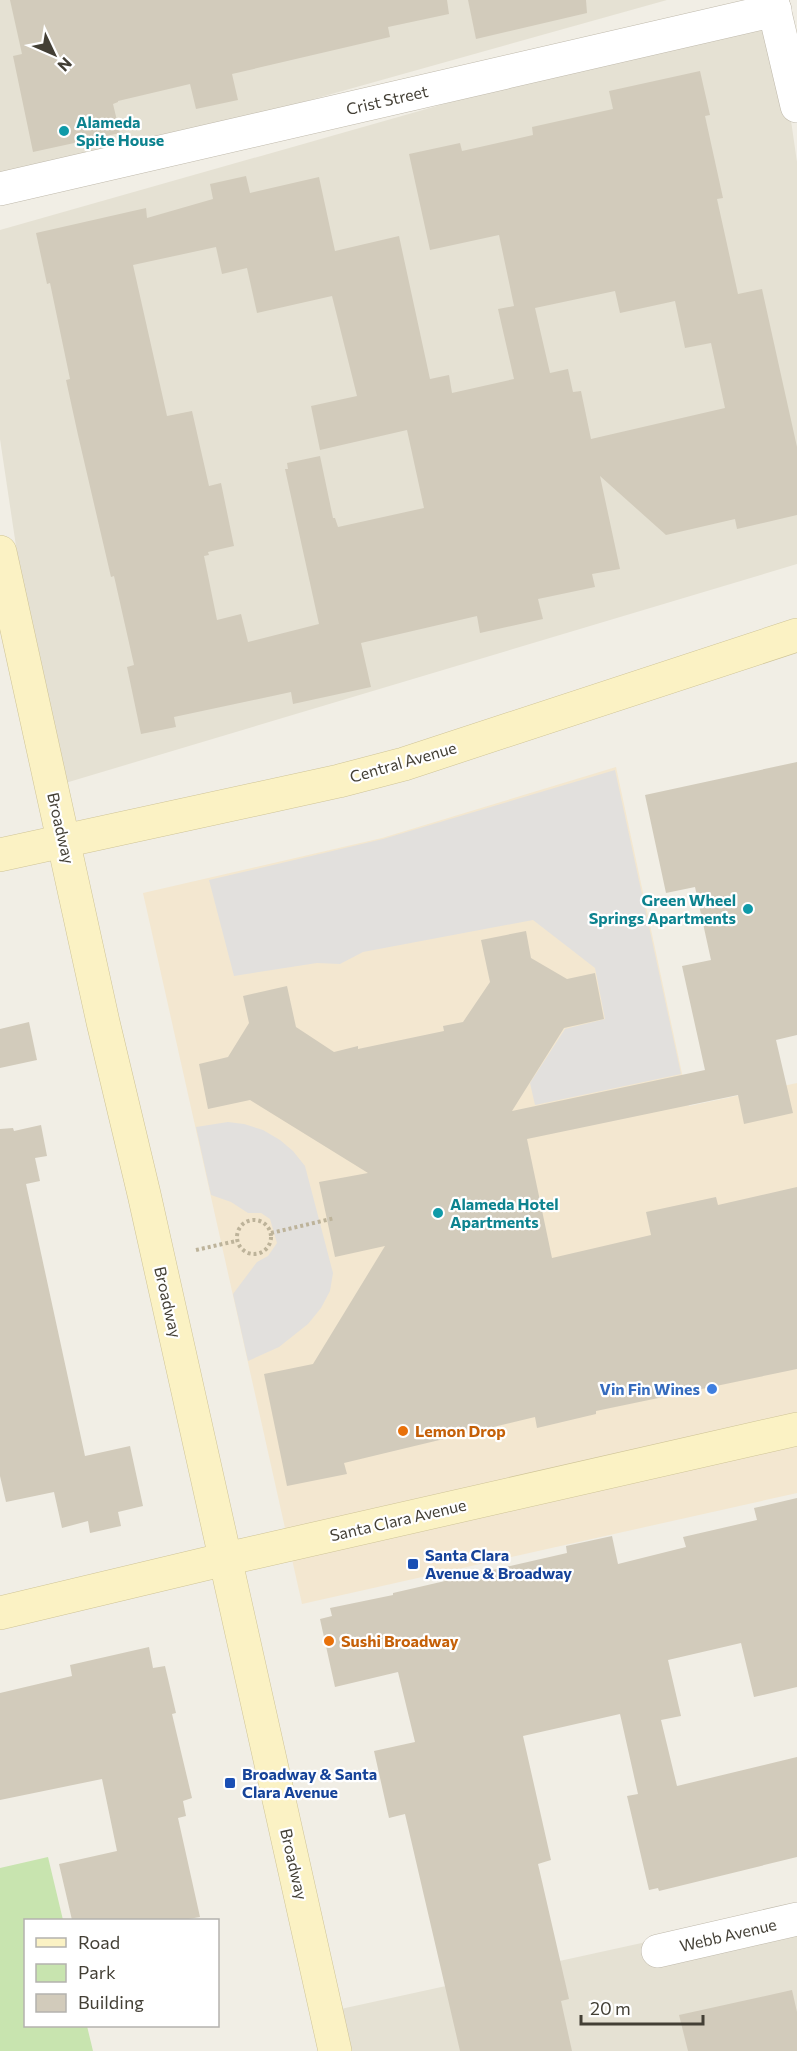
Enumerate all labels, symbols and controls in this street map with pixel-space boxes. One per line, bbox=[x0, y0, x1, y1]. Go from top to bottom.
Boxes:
north arrow bbox=[24, 24, 84, 84]
text: N bbox=[54, 54, 76, 76]
street label: Crist Street bbox=[344, 81, 430, 118]
place label: Alameda Spite House bbox=[76, 112, 164, 149]
marker: Alameda Spite House bbox=[57, 124, 71, 138]
street label: Central Avenue bbox=[347, 737, 458, 786]
street label: Broadway bbox=[44, 790, 79, 865]
place label: Green Wheel Springs Apartments bbox=[589, 890, 736, 927]
marker: Green Wheel Springs Apartments bbox=[741, 902, 755, 916]
place label: Alameda Hotel Apartments bbox=[450, 1194, 559, 1231]
marker: Alameda Hotel Apartments bbox=[431, 1206, 445, 1220]
street label: Broadway bbox=[151, 1264, 186, 1339]
place label: Vin Fin Wines bbox=[600, 1379, 700, 1398]
marker: Vin Fin Wines bbox=[705, 1382, 719, 1396]
place label: Lemon Drop bbox=[415, 1421, 506, 1440]
marker: Lemon Drop bbox=[396, 1424, 410, 1438]
street label: Santa Clara Avenue bbox=[328, 1495, 468, 1544]
place label: Santa Clara Avenue & Broadway bbox=[425, 1545, 572, 1582]
marker: Santa Clara Avenue & Broadway bbox=[406, 1557, 420, 1571]
place label: Sushi Broadway bbox=[341, 1631, 459, 1650]
marker: Sushi Broadway bbox=[322, 1634, 336, 1648]
place label: Broadway & Santa Clara Avenue bbox=[242, 1764, 377, 1801]
marker: Broadway & Santa Clara Avenue bbox=[223, 1776, 237, 1790]
street label: Broadway bbox=[277, 1826, 312, 1901]
street label: Webb Avenue bbox=[678, 1914, 778, 1955]
legend bbox=[24, 1919, 219, 2027]
text: Road bbox=[78, 1931, 120, 1953]
text: Park bbox=[78, 1961, 116, 1983]
scale bar bbox=[581, 1988, 702, 2026]
text: Building bbox=[78, 1991, 144, 2013]
text: 20 m bbox=[590, 1997, 631, 2019]

